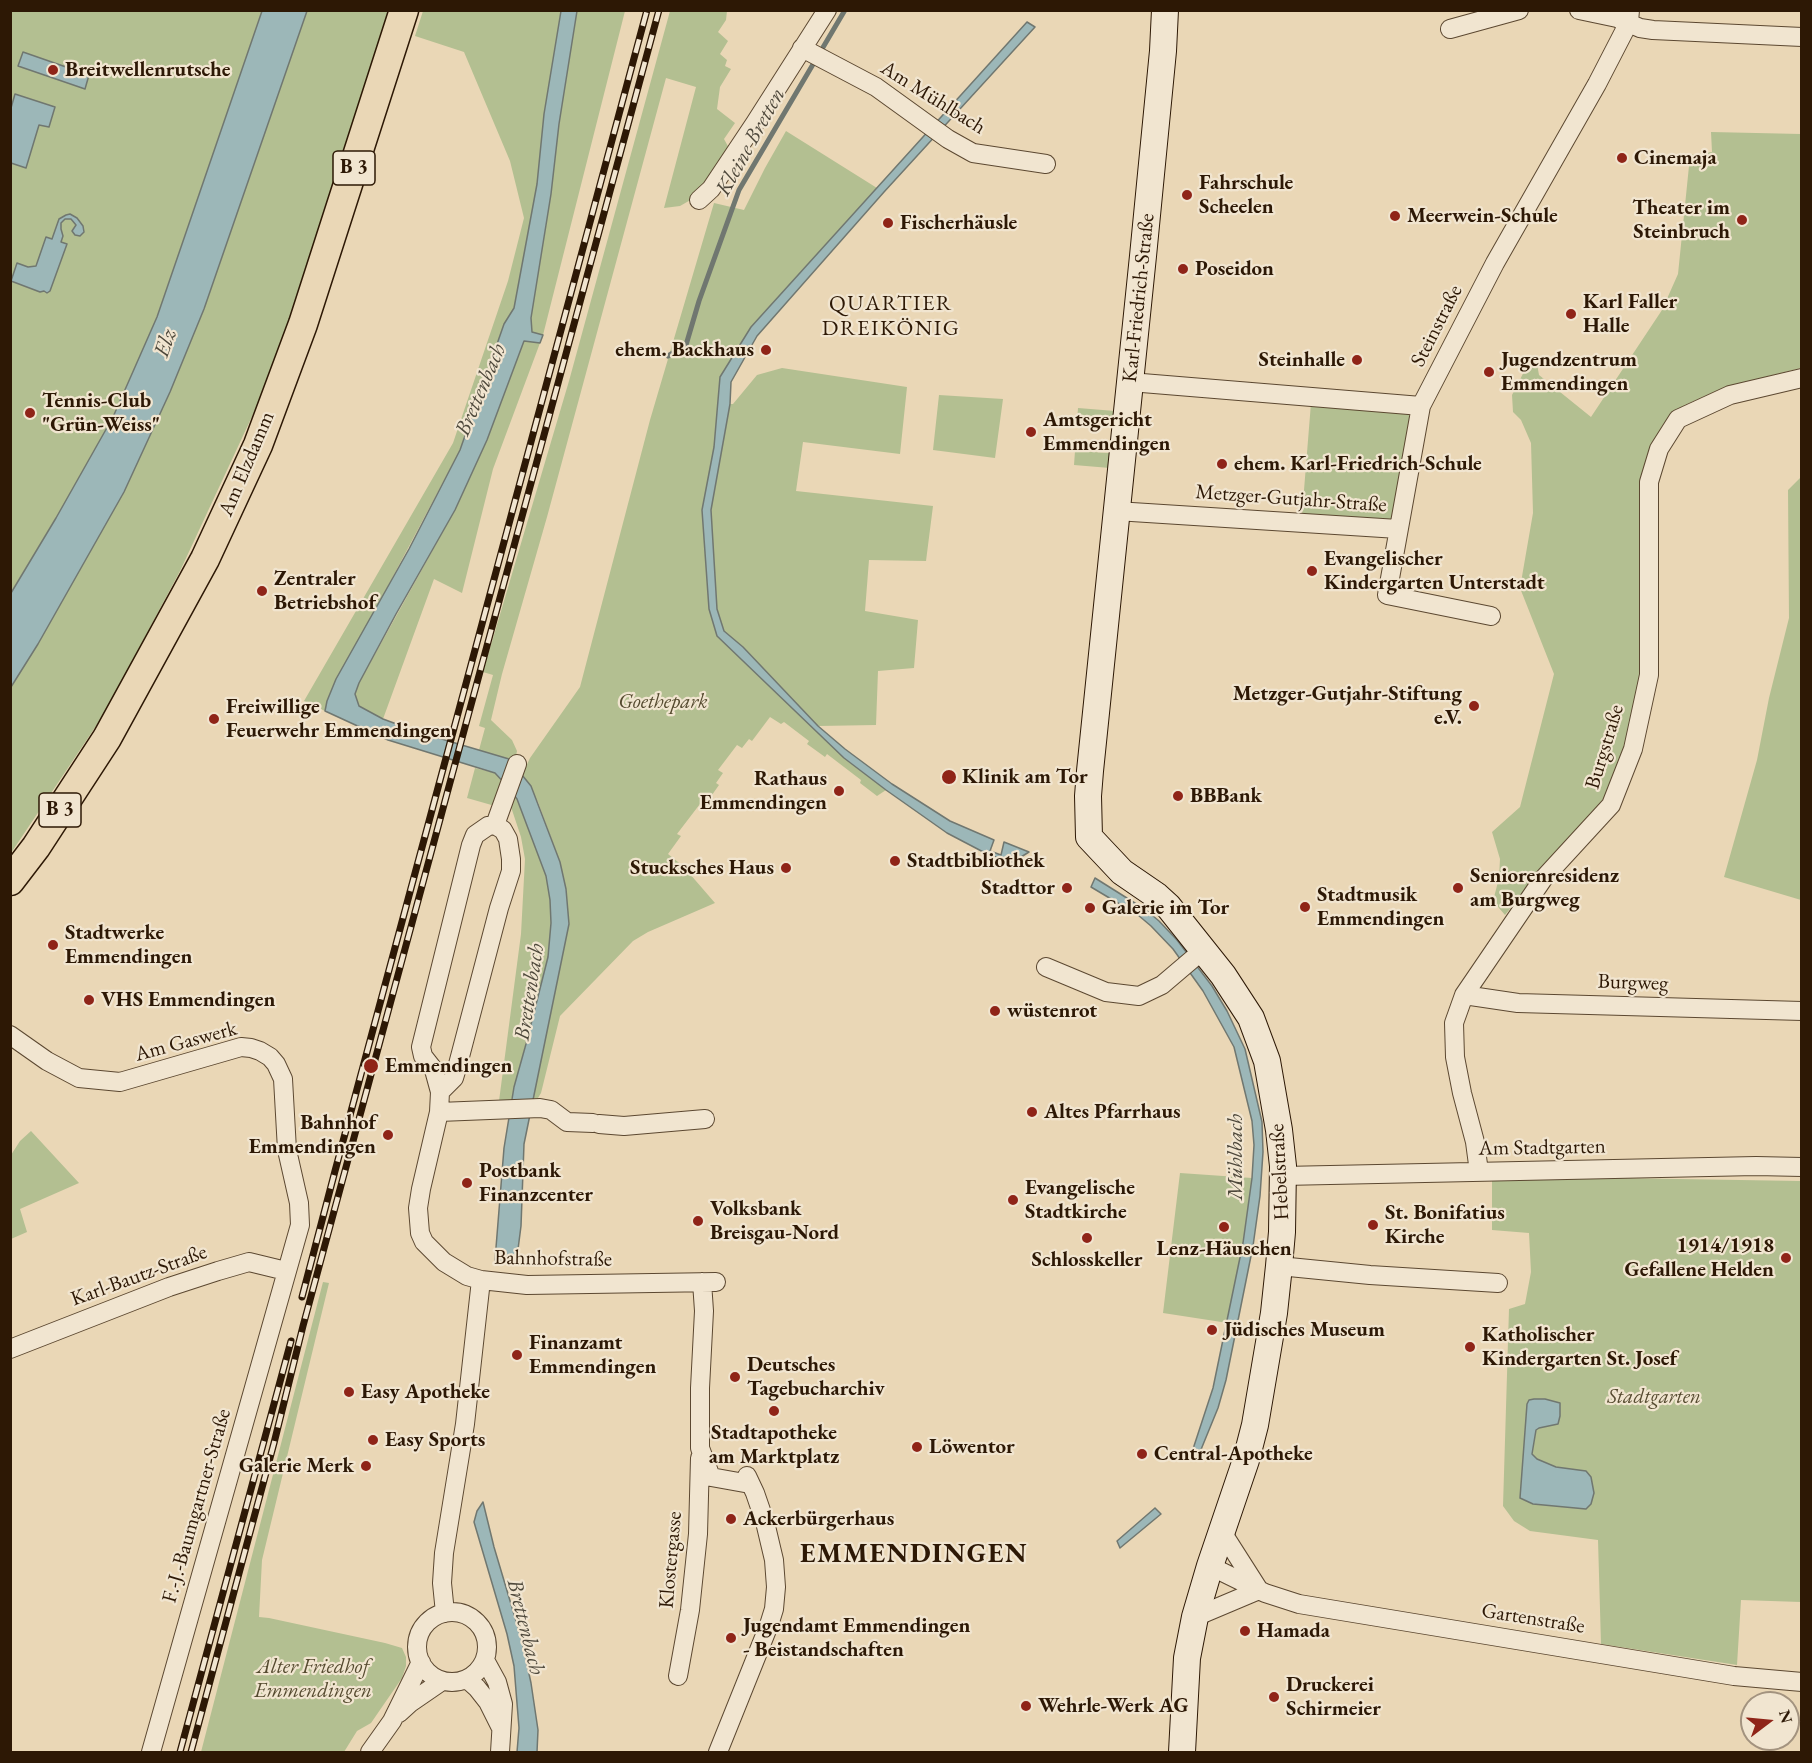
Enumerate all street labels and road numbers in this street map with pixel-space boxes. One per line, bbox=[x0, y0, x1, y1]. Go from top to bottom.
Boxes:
street label: Am Mühlbach bbox=[876, 56, 990, 140]
road number: B 3 bbox=[333, 151, 375, 185]
street label: Karl-Friedrich-Straße bbox=[1118, 212, 1160, 384]
street label: Steinstraße bbox=[1406, 281, 1468, 371]
street label: Am Elzdamm bbox=[214, 408, 280, 520]
street label: Metzger-Gutjahr-Straße bbox=[1195, 480, 1387, 518]
street label: Burgstraße bbox=[1580, 702, 1630, 792]
road number: B 3 bbox=[39, 793, 81, 827]
street label: Burgweg bbox=[1597, 969, 1669, 997]
street label: Am Gaswerk bbox=[132, 1016, 240, 1068]
street label: Hebelstraße bbox=[1265, 1123, 1295, 1221]
street label: Am Stadtgarten bbox=[1478, 1134, 1606, 1162]
street label: Karl-Bautz-Straße bbox=[67, 1240, 211, 1312]
street label: Bahnhofstraße bbox=[494, 1245, 612, 1273]
street label: F.-J.-Baumgartner-Straße bbox=[157, 1406, 237, 1606]
street label: Klostergasse bbox=[654, 1510, 688, 1610]
street label: Gartenstraße bbox=[1480, 1598, 1586, 1640]

